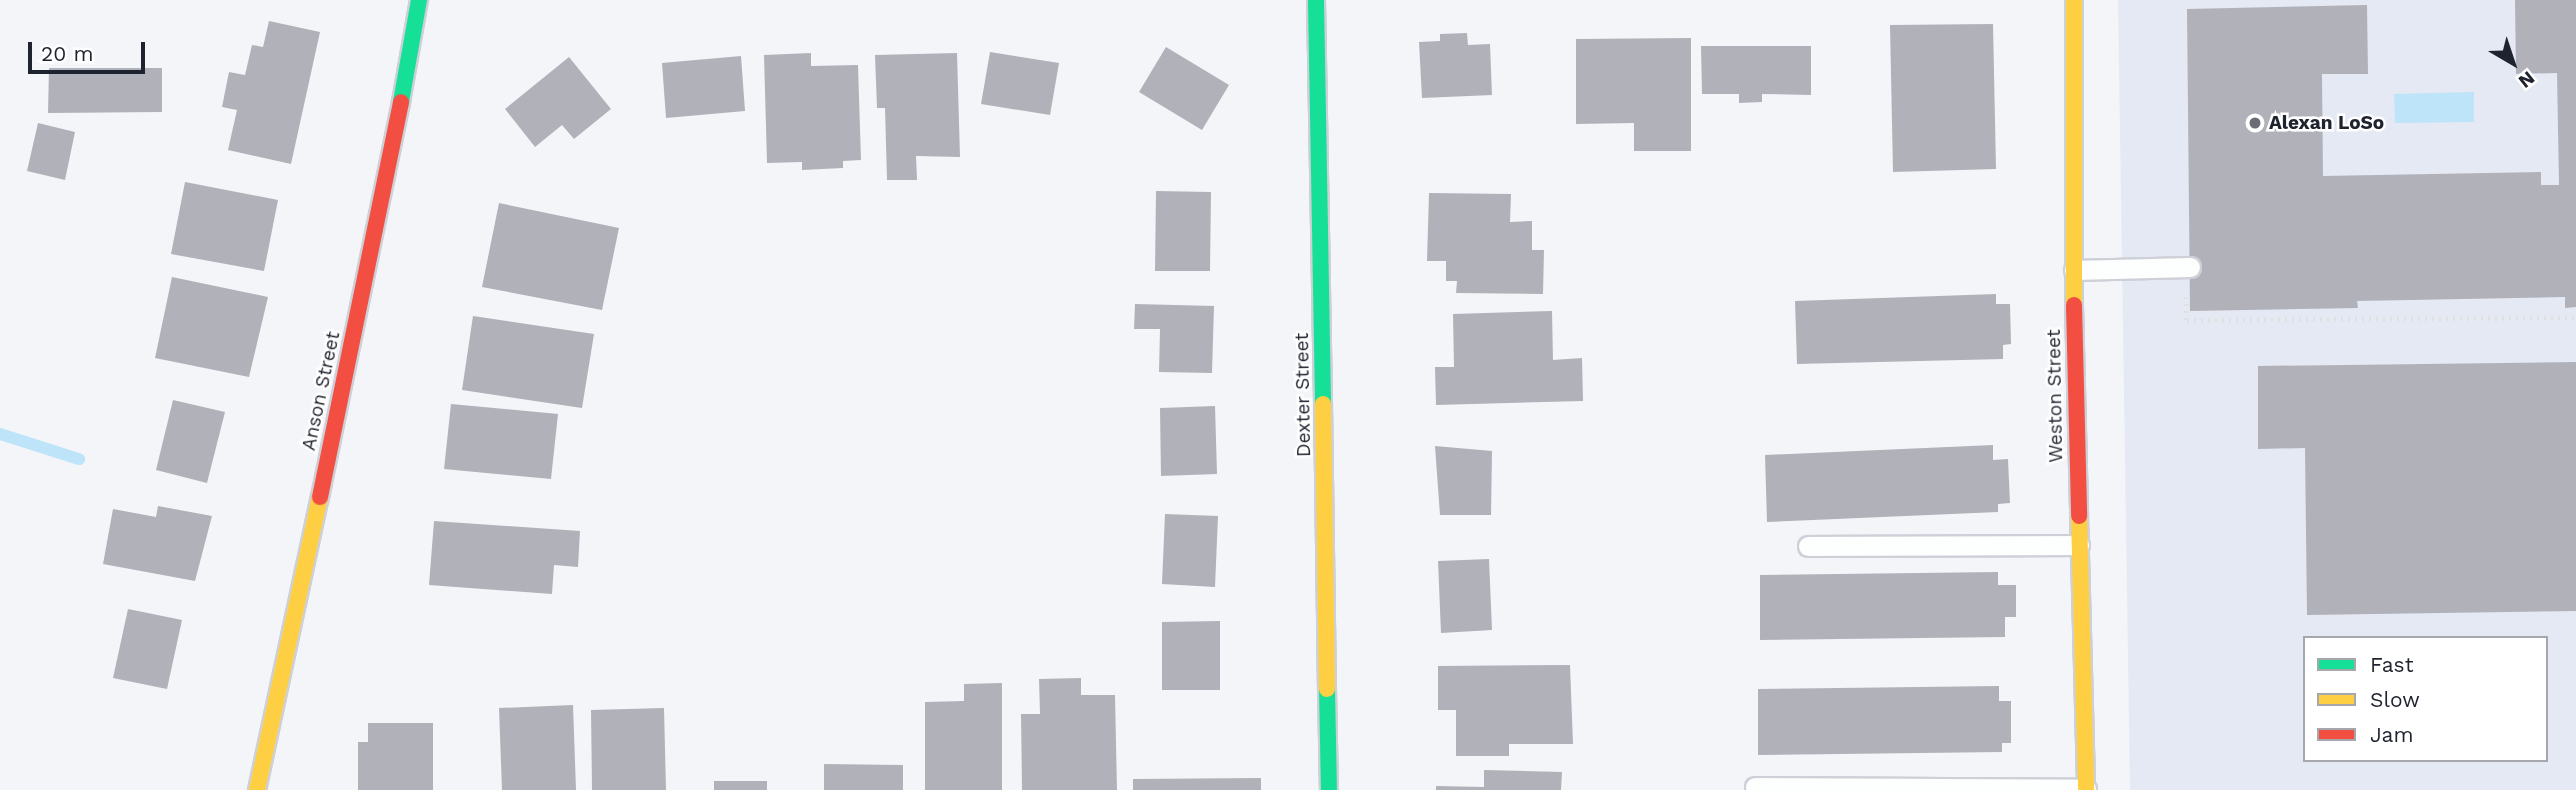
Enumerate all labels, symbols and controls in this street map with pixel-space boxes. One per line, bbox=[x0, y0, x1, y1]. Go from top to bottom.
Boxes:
scale bar bbox=[32, 28, 149, 72]
north arrow bbox=[2478, 28, 2548, 98]
text: 20 m bbox=[41, 41, 93, 66]
text: N bbox=[2514, 66, 2539, 93]
place label: Alexan LoSo bbox=[2269, 112, 2384, 134]
marker: Alexan LoSo bbox=[2247, 115, 2263, 131]
street label: Anson Street bbox=[297, 329, 345, 453]
street label: Weston Street bbox=[2042, 329, 2068, 463]
street label: Dexter Street bbox=[1291, 332, 1315, 458]
legend bbox=[2303, 636, 2548, 762]
text: Fast bbox=[2370, 652, 2414, 677]
text: Slow bbox=[2370, 687, 2420, 712]
text: Jam bbox=[2370, 722, 2413, 747]

